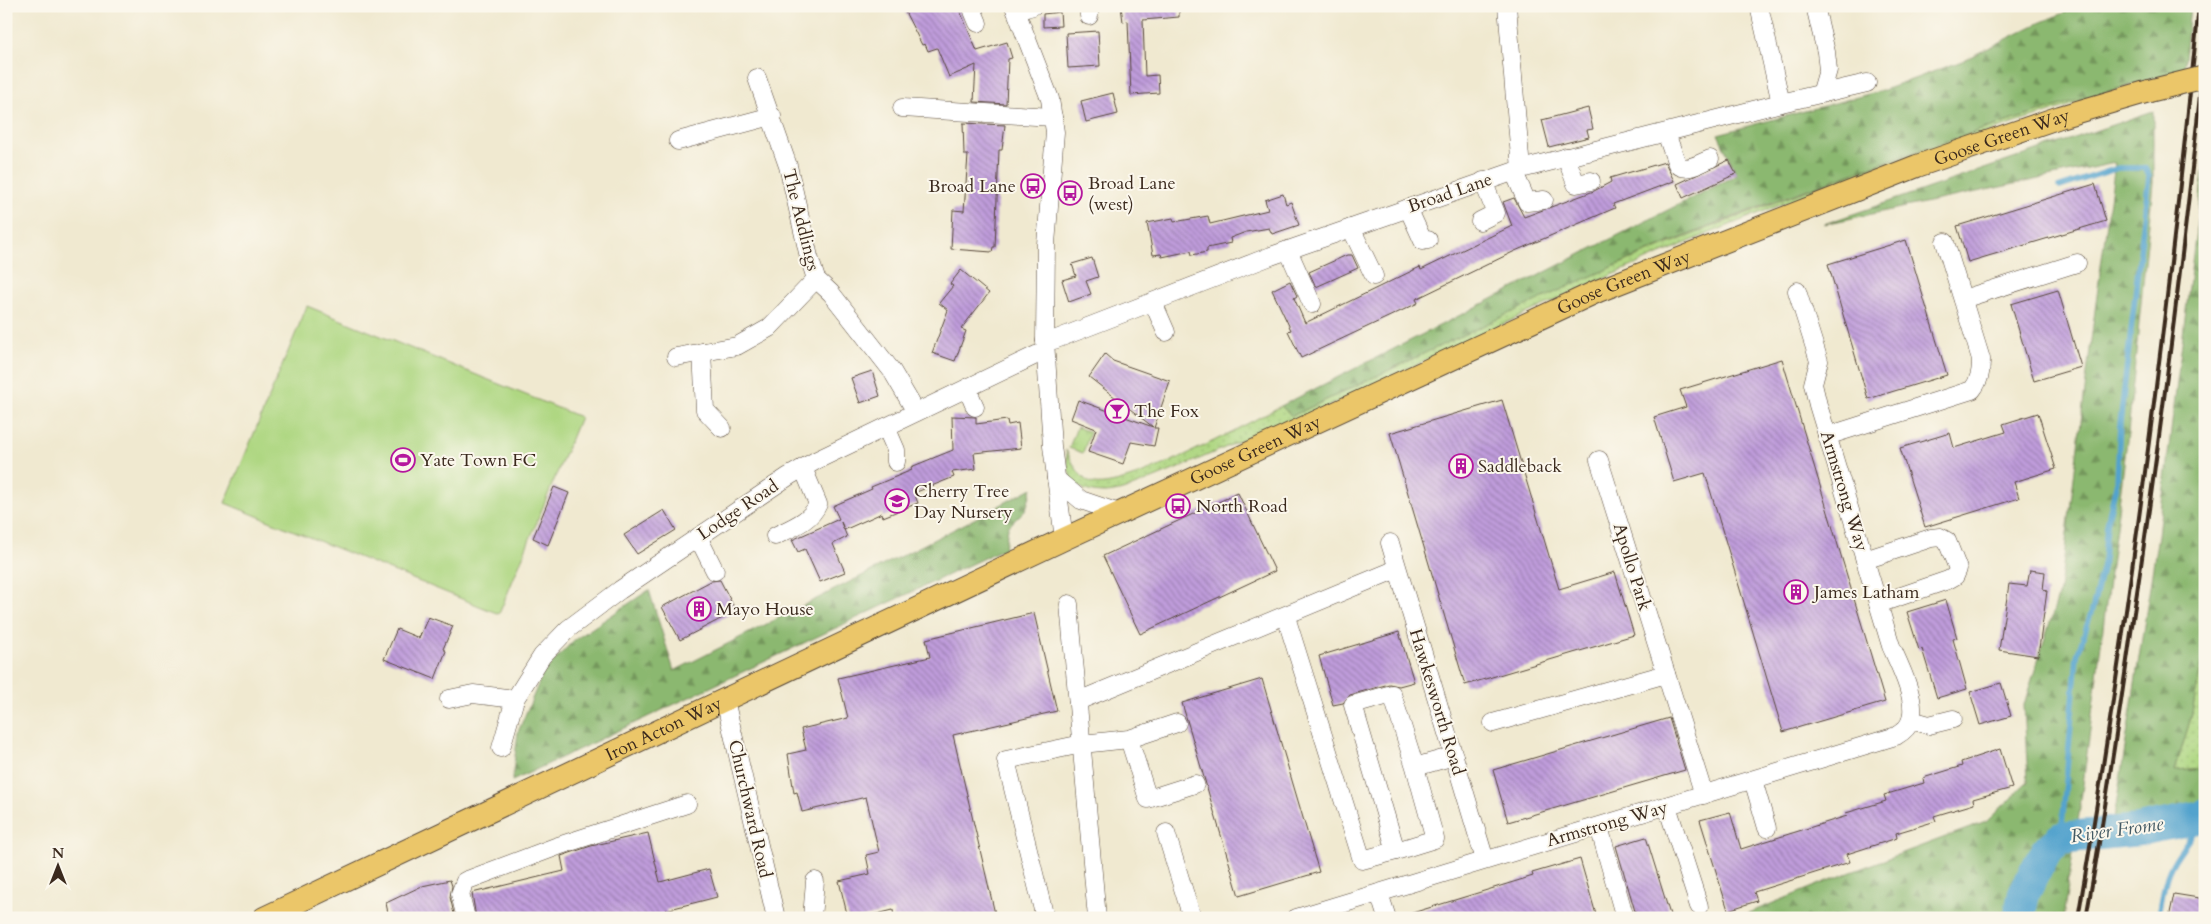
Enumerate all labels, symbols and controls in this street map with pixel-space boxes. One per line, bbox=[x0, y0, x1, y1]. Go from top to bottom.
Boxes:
street label: Goose Green Way bbox=[1930, 102, 2073, 172]
street label: The Addlings bbox=[776, 166, 826, 274]
street label: Broad Lane bbox=[1404, 167, 1496, 219]
place label: Broad Lane (west) bbox=[1088, 171, 1176, 217]
bus stop icon: Broad Lane bbox=[1020, 173, 1046, 199]
place label: Broad Lane bbox=[928, 174, 1016, 199]
bus stop icon: Broad Lane (west) bbox=[1057, 180, 1083, 206]
street label: Goose Green Way bbox=[1553, 243, 1694, 321]
bar icon: The Fox bbox=[1104, 398, 1130, 424]
place label: The Fox bbox=[1134, 399, 1199, 424]
street label: Goose Green Way bbox=[1185, 409, 1325, 492]
street label: Armstrong Way bbox=[1814, 428, 1874, 555]
sports icon: Yate Town FC bbox=[390, 447, 416, 473]
place label: Yate Town FC bbox=[420, 448, 537, 473]
building icon: Saddleback bbox=[1448, 453, 1474, 479]
place label: Saddleback bbox=[1478, 454, 1562, 479]
street label: Lodge Road bbox=[693, 473, 784, 546]
place label: Cherry Tree Day Nursery bbox=[914, 479, 1013, 525]
school or university icon: Cherry Tree Day Nursery bbox=[884, 488, 910, 514]
bus stop icon: North Road bbox=[1165, 493, 1191, 519]
place label: North Road bbox=[1196, 494, 1288, 519]
street label: Apollo Park bbox=[1607, 520, 1657, 614]
building icon: James Latham bbox=[1783, 579, 1809, 605]
place label: James Latham bbox=[1811, 580, 1920, 605]
building icon: Mayo House bbox=[686, 596, 712, 622]
place label: Mayo House bbox=[716, 597, 814, 622]
street label: Hawkesworth Road bbox=[1403, 626, 1471, 779]
street label: Iron Acton Way bbox=[601, 690, 726, 767]
street label: Churchward Road bbox=[722, 738, 778, 881]
street label: Armstrong Way bbox=[1544, 795, 1671, 853]
water label: River Frome bbox=[2069, 811, 2166, 849]
north arrow bbox=[32, 842, 82, 892]
text: N bbox=[52, 844, 64, 863]

